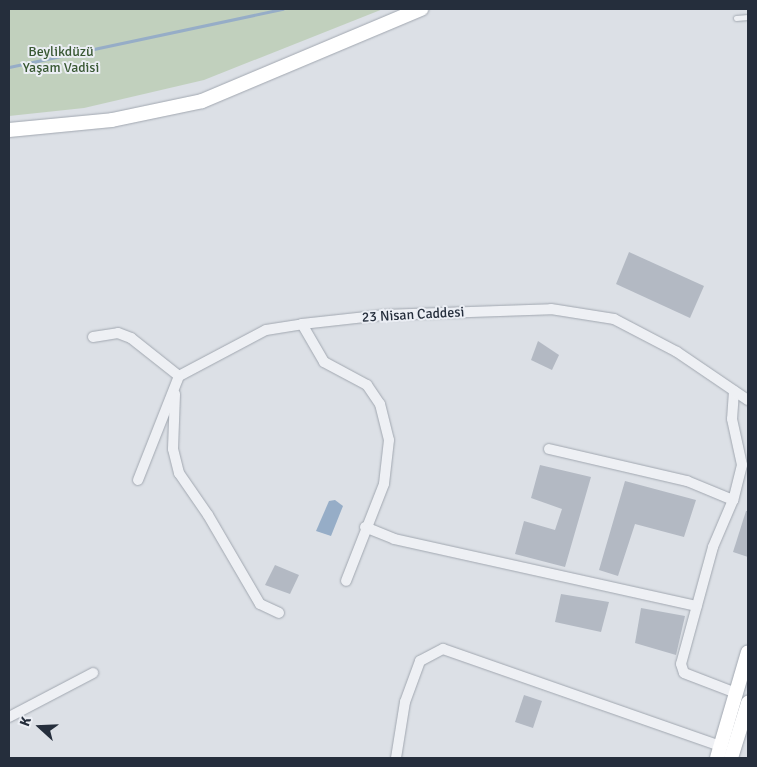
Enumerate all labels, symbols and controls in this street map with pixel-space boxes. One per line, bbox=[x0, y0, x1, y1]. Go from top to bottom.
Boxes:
park label: Beylikdüzü Yaşam Vadisi bbox=[23, 44, 99, 76]
street label: 23 Nisan Caddesi bbox=[361, 304, 465, 326]
north arrow bbox=[15, 702, 65, 752]
text: K bbox=[16, 715, 35, 729]

